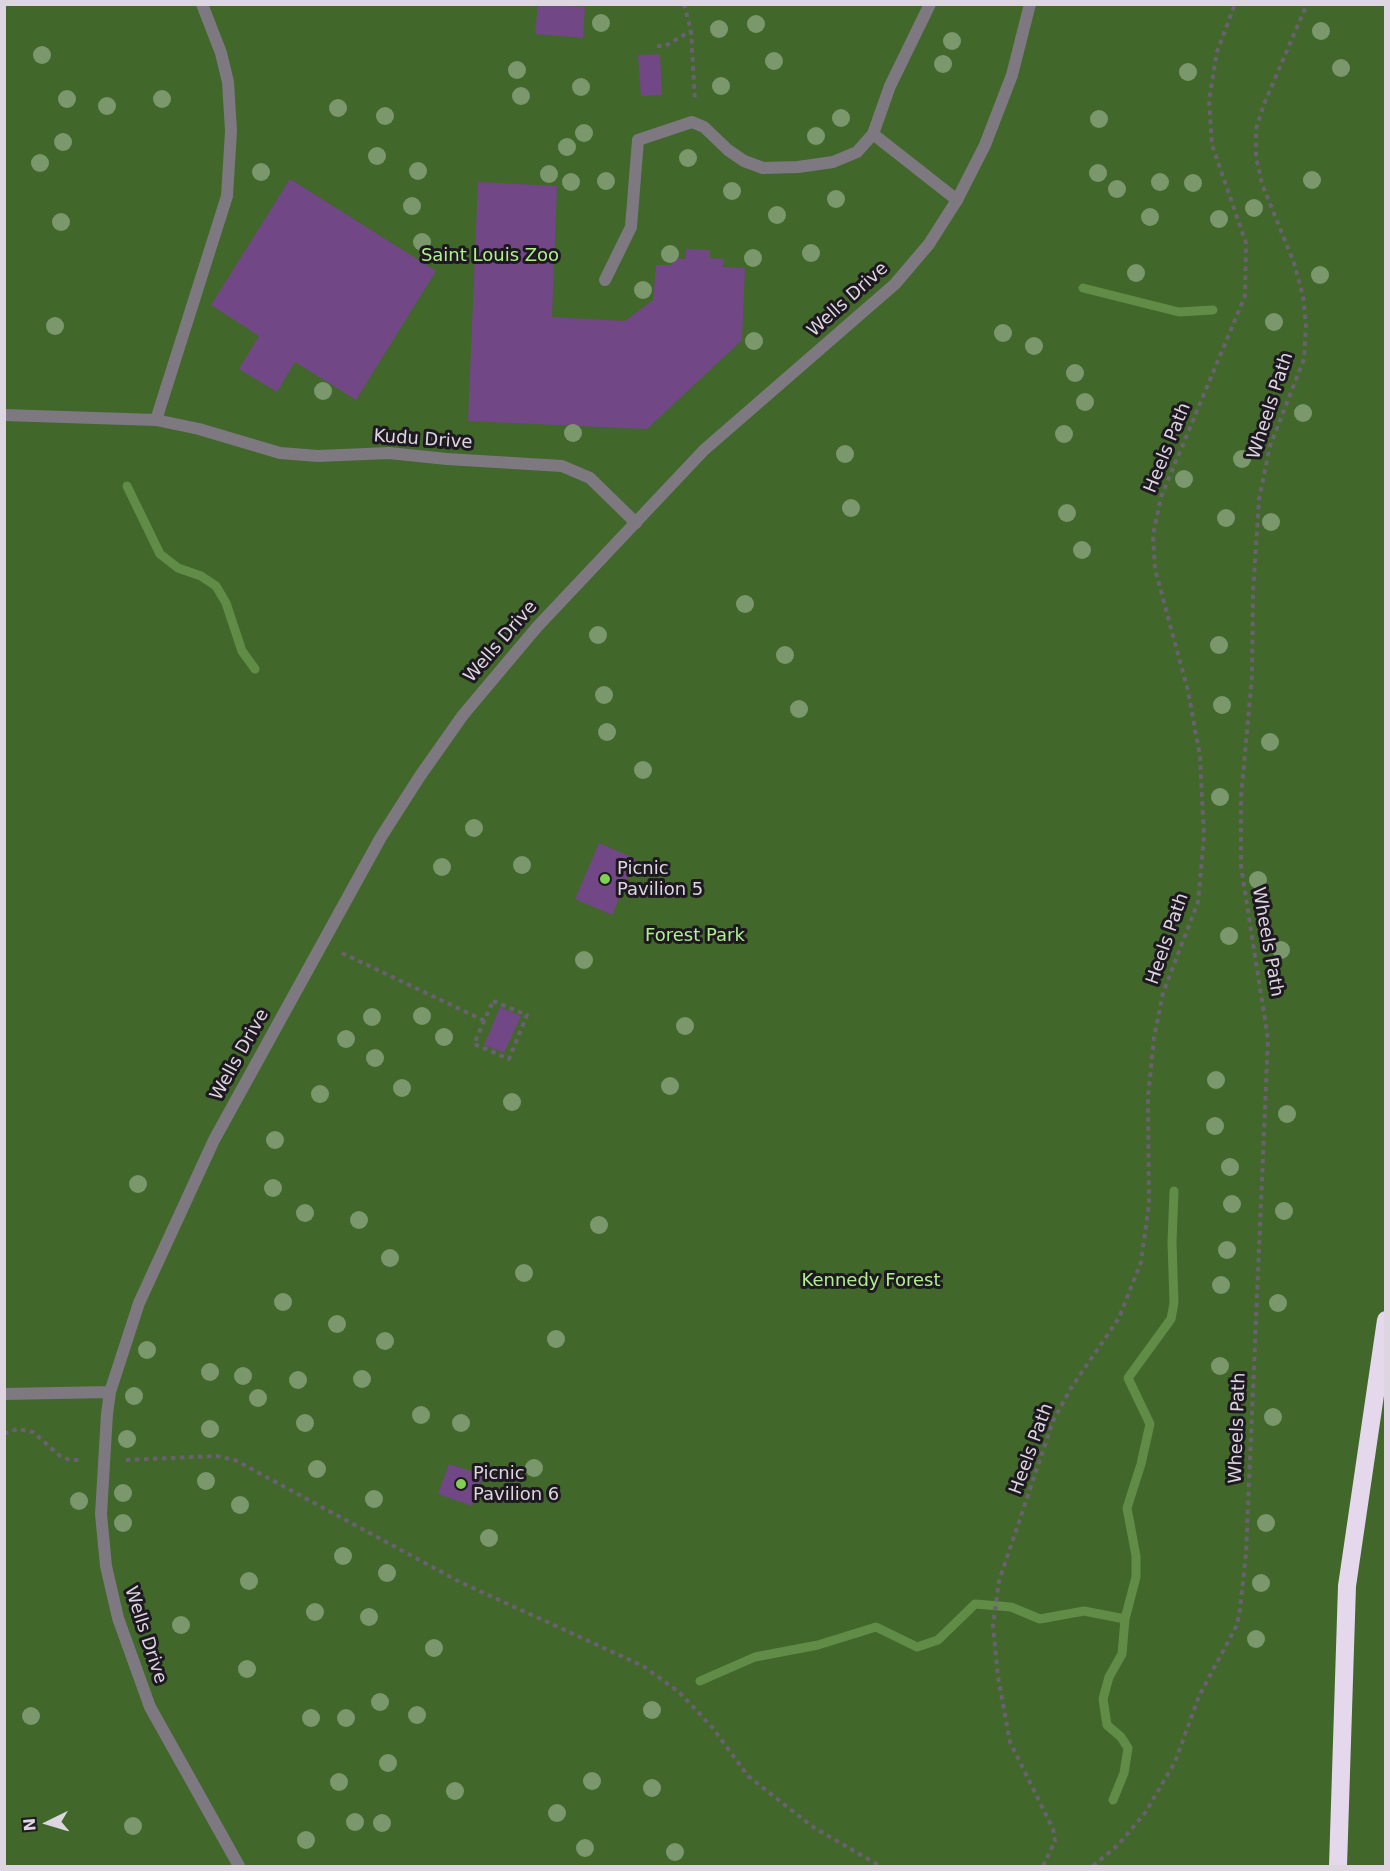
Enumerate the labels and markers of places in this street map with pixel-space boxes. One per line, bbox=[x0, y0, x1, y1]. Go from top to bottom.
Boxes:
place label: Picnic Pavilion 5 bbox=[617, 858, 703, 900]
marker: Picnic Pavilion 5 bbox=[598, 872, 612, 886]
place label: Picnic Pavilion 6 bbox=[473, 1463, 559, 1506]
marker: Picnic Pavilion 6 bbox=[454, 1477, 468, 1491]

